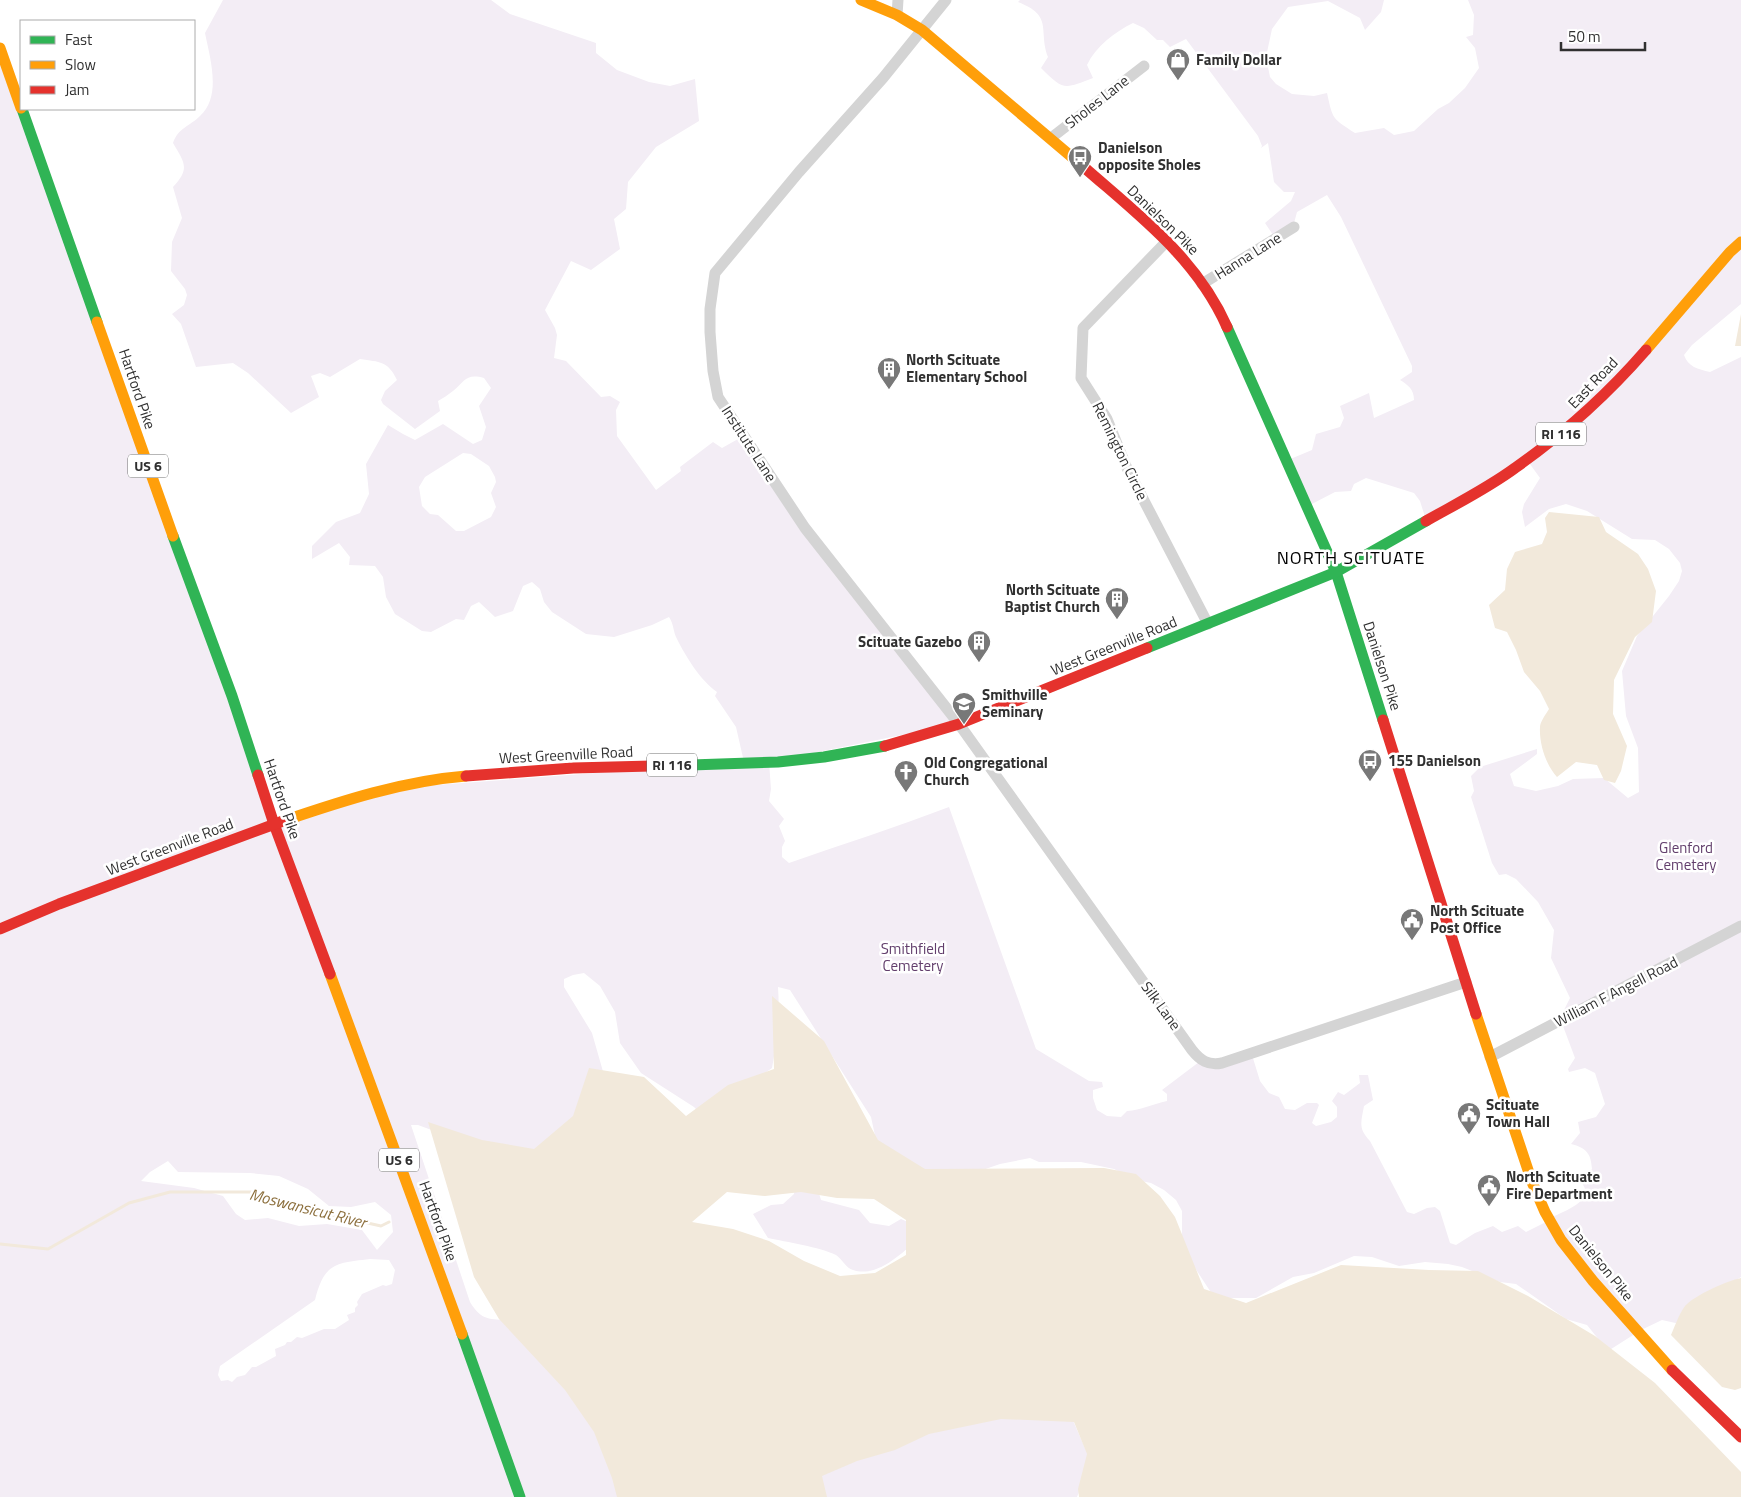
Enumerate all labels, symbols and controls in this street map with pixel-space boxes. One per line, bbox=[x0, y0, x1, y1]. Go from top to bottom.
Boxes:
legend bbox=[20, 20, 195, 110]
scale bar bbox=[1561, 20, 1645, 52]
text: 50 m bbox=[1568, 25, 1601, 48]
text: Fast bbox=[65, 28, 93, 51]
shop icon: Family Dollar bbox=[1165, 47, 1191, 81]
place label: Family Dollar bbox=[1196, 48, 1282, 71]
text: Slow bbox=[65, 53, 96, 76]
street label: Sholes Lane bbox=[1060, 69, 1134, 134]
text: Jam bbox=[65, 78, 89, 101]
place label: Danielson opposite Sholes bbox=[1098, 136, 1201, 176]
bus stop icon: Danielson opposite Sholes bbox=[1067, 144, 1093, 178]
street label: Danielson Pike bbox=[1122, 179, 1205, 260]
street label: Hanna Lane bbox=[1210, 226, 1286, 285]
street label: Hartford Pike bbox=[113, 345, 162, 432]
place label: North Scituate Elementary School bbox=[906, 348, 1027, 388]
street label: East Road bbox=[1562, 352, 1623, 414]
building icon: North Scituate Elementary School bbox=[876, 356, 902, 390]
street label: Remington Circle bbox=[1087, 398, 1154, 504]
street label: Institute Lane bbox=[716, 401, 783, 486]
road number: RI 116 bbox=[1536, 422, 1586, 446]
road number: US 6 bbox=[128, 454, 168, 478]
district label: NORTH SCITUATE bbox=[1277, 544, 1425, 571]
place label: North Scituate Baptist Church bbox=[1005, 578, 1100, 618]
building icon: North Scituate Baptist Church bbox=[1104, 586, 1130, 620]
street label: West Greenville Road bbox=[1047, 610, 1180, 681]
street label: Danielson Pike bbox=[1357, 618, 1408, 713]
building icon: Scituate Gazebo bbox=[966, 629, 992, 663]
place label: Scituate Gazebo bbox=[858, 630, 962, 653]
place label: Smithville Seminary bbox=[982, 683, 1048, 723]
school or university icon: Smithville Seminary bbox=[951, 691, 977, 725]
street label: West Greenville Road bbox=[498, 740, 634, 769]
bus stop icon: 155 Danielson bbox=[1357, 748, 1383, 782]
place label: 155 Danielson bbox=[1388, 749, 1481, 772]
place label: Old Congregational Church bbox=[924, 751, 1048, 791]
road number: RI 116 bbox=[647, 754, 697, 776]
street label: Hartford Pike bbox=[258, 755, 307, 842]
church icon: Old Congregational Church bbox=[893, 759, 919, 793]
street label: West Greenville Road bbox=[103, 812, 237, 881]
park label: Glenford Cemetery bbox=[1656, 836, 1716, 876]
place label: North Scituate Post Office bbox=[1430, 899, 1525, 939]
public building icon: North Scituate Post Office bbox=[1399, 907, 1425, 941]
park label: Smithfield Cemetery bbox=[881, 937, 945, 977]
street label: William F Angell Road bbox=[1550, 950, 1682, 1033]
street label: Silk Lane bbox=[1136, 976, 1187, 1035]
place label: Scituate Town Hall bbox=[1486, 1093, 1550, 1133]
public building icon: Scituate Town Hall bbox=[1456, 1101, 1482, 1135]
road number: US 6 bbox=[379, 1148, 419, 1172]
place label: North Scituate Fire Department bbox=[1506, 1165, 1613, 1205]
public building icon: North Scituate Fire Department bbox=[1476, 1173, 1502, 1207]
street label: Hartford Pike bbox=[413, 1178, 464, 1264]
water label: Moswansicut River bbox=[247, 1182, 371, 1235]
street label: Danielson Pike bbox=[1563, 1219, 1639, 1306]

